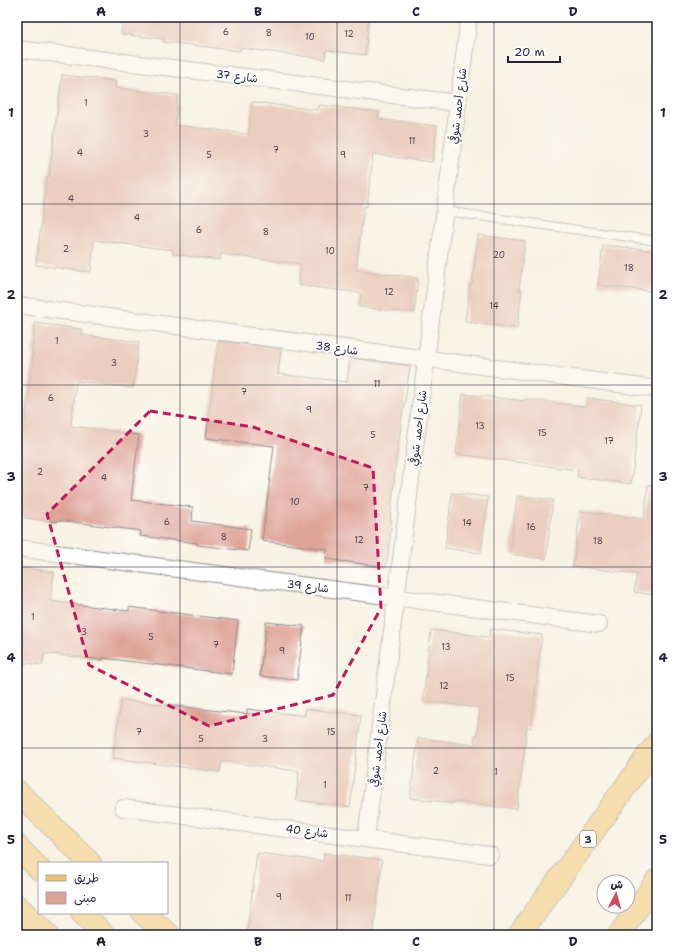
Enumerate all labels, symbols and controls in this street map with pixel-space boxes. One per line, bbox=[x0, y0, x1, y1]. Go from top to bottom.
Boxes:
text: A bbox=[96, 3, 106, 20]
text: B bbox=[254, 3, 262, 20]
text: C bbox=[412, 3, 420, 20]
text: D bbox=[568, 3, 578, 20]
house number: 6 bbox=[223, 26, 229, 38]
house number: 8 bbox=[266, 27, 272, 39]
house number: 12 bbox=[344, 28, 354, 40]
house number: 10 bbox=[305, 31, 315, 43]
scale bar bbox=[508, 38, 560, 64]
text: 20 m bbox=[514, 44, 545, 60]
street label: شارع 37 bbox=[215, 66, 259, 87]
street label: شارع أحمد شوقي bbox=[446, 67, 472, 145]
house number: 1 bbox=[84, 97, 88, 109]
text: 1 bbox=[8, 104, 14, 121]
text: 1 bbox=[660, 104, 666, 121]
house number: 3 bbox=[143, 128, 149, 140]
house number: 11 bbox=[408, 135, 416, 147]
house number: 7 bbox=[273, 144, 279, 156]
house number: 4 bbox=[77, 147, 83, 159]
house number: 5 bbox=[206, 149, 212, 161]
house number: 9 bbox=[340, 149, 346, 161]
house number: 4 bbox=[68, 193, 74, 205]
house number: 4 bbox=[134, 212, 140, 224]
house number: 6 bbox=[196, 224, 202, 236]
house number: 8 bbox=[263, 226, 269, 238]
house number: 2 bbox=[63, 243, 69, 255]
house number: 10 bbox=[325, 245, 335, 257]
house number: 20 bbox=[493, 249, 505, 261]
house number: 18 bbox=[624, 262, 634, 274]
text: 2 bbox=[6, 286, 16, 303]
house number: 12 bbox=[384, 286, 394, 298]
text: 2 bbox=[658, 286, 668, 303]
house number: 14 bbox=[489, 300, 499, 312]
house number: 1 bbox=[55, 335, 59, 347]
street label: شارع 38 bbox=[315, 338, 359, 360]
house number: 3 bbox=[111, 357, 117, 369]
house number: 11 bbox=[373, 378, 381, 390]
house number: 7 bbox=[241, 386, 247, 398]
street label: شارع أحمد شوقي bbox=[406, 389, 432, 467]
house number: 6 bbox=[48, 392, 54, 404]
house number: 9 bbox=[306, 404, 312, 416]
house number: 13 bbox=[475, 420, 485, 432]
house number: 15 bbox=[537, 427, 547, 439]
house number: 5 bbox=[370, 429, 376, 441]
house number: 17 bbox=[604, 435, 614, 447]
house number: 2 bbox=[37, 466, 43, 478]
text: 3 bbox=[6, 468, 16, 485]
text: 3 bbox=[658, 468, 668, 485]
house number: 4 bbox=[101, 472, 107, 484]
house number: 7 bbox=[363, 482, 369, 494]
house number: 10 bbox=[290, 496, 300, 508]
house number: 6 bbox=[164, 516, 170, 528]
house number: 14 bbox=[462, 517, 472, 529]
house number: 16 bbox=[526, 521, 536, 533]
house number: 8 bbox=[221, 531, 227, 543]
house number: 12 bbox=[354, 534, 364, 546]
house number: 18 bbox=[593, 535, 603, 547]
street label: شارع 39 bbox=[286, 576, 330, 598]
house number: 1 bbox=[31, 611, 35, 623]
house number: 3 bbox=[81, 626, 87, 638]
house number: 5 bbox=[148, 631, 154, 643]
house number: 7 bbox=[213, 639, 219, 651]
house number: 13 bbox=[441, 641, 451, 653]
house number: 9 bbox=[279, 645, 285, 657]
text: 4 bbox=[6, 649, 16, 666]
text: 4 bbox=[658, 649, 668, 666]
house number: 15 bbox=[505, 672, 515, 684]
house number: 12 bbox=[439, 680, 449, 692]
street label: شارع أحمد شوقي bbox=[366, 710, 392, 788]
house number: 7 bbox=[136, 726, 142, 738]
house number: 15 bbox=[326, 726, 336, 738]
house number: 5 bbox=[198, 733, 204, 745]
house number: 3 bbox=[262, 733, 268, 745]
house number: 2 bbox=[433, 765, 439, 777]
house number: 1 bbox=[494, 766, 498, 778]
house number: 1 bbox=[323, 779, 327, 791]
street label: شارع 40 bbox=[285, 821, 329, 843]
text: 5 bbox=[7, 831, 15, 848]
road number: 3 bbox=[580, 831, 596, 847]
text: 5 bbox=[659, 831, 667, 848]
legend bbox=[38, 862, 168, 914]
text: طريق bbox=[74, 870, 99, 886]
north arrow bbox=[596, 874, 636, 914]
text: ش bbox=[610, 876, 624, 893]
text: مبنى bbox=[74, 890, 97, 906]
house number: 9 bbox=[276, 891, 282, 903]
house number: 11 bbox=[344, 892, 352, 904]
text: A bbox=[96, 933, 106, 950]
text: B bbox=[254, 933, 262, 950]
text: C bbox=[412, 933, 420, 950]
text: D bbox=[568, 933, 578, 950]

